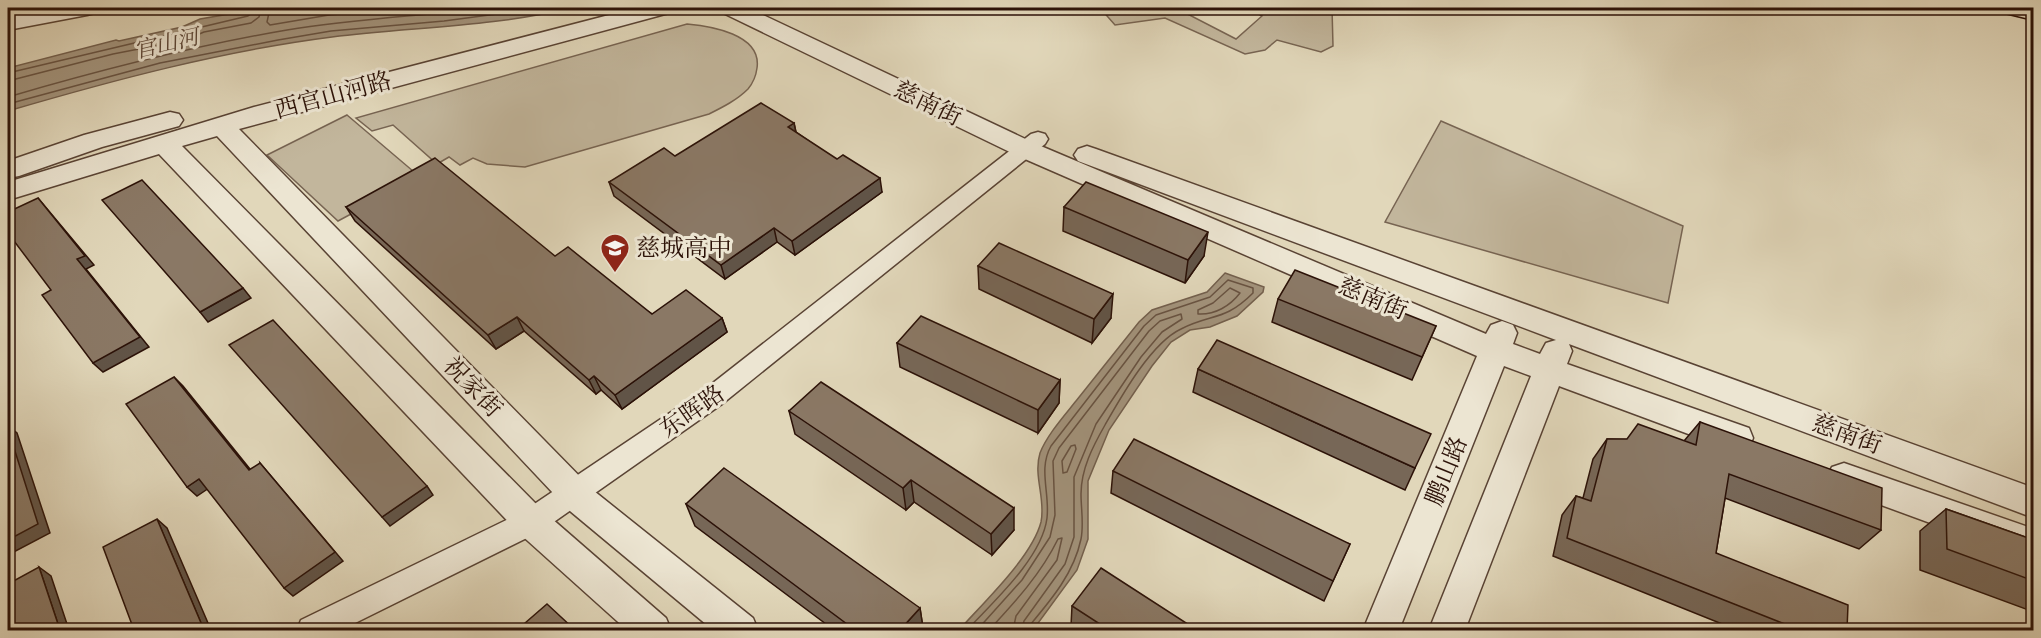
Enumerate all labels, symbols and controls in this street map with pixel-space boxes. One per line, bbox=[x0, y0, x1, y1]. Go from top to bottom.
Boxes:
water label: 官山河 bbox=[130, 19, 206, 66]
street label: 西官山河路 bbox=[270, 62, 395, 127]
street label: 慈南街 bbox=[888, 71, 968, 134]
place label: 慈城高中 bbox=[636, 230, 732, 265]
school or university icon: 慈城高中 bbox=[599, 232, 631, 274]
street label: 慈南街 bbox=[1333, 267, 1413, 328]
street label: 祝家街 bbox=[436, 349, 511, 425]
street label: 东晖路 bbox=[652, 376, 731, 446]
street label: 慈南街 bbox=[1807, 405, 1887, 462]
street label: 鹏山路 bbox=[1416, 431, 1475, 511]

